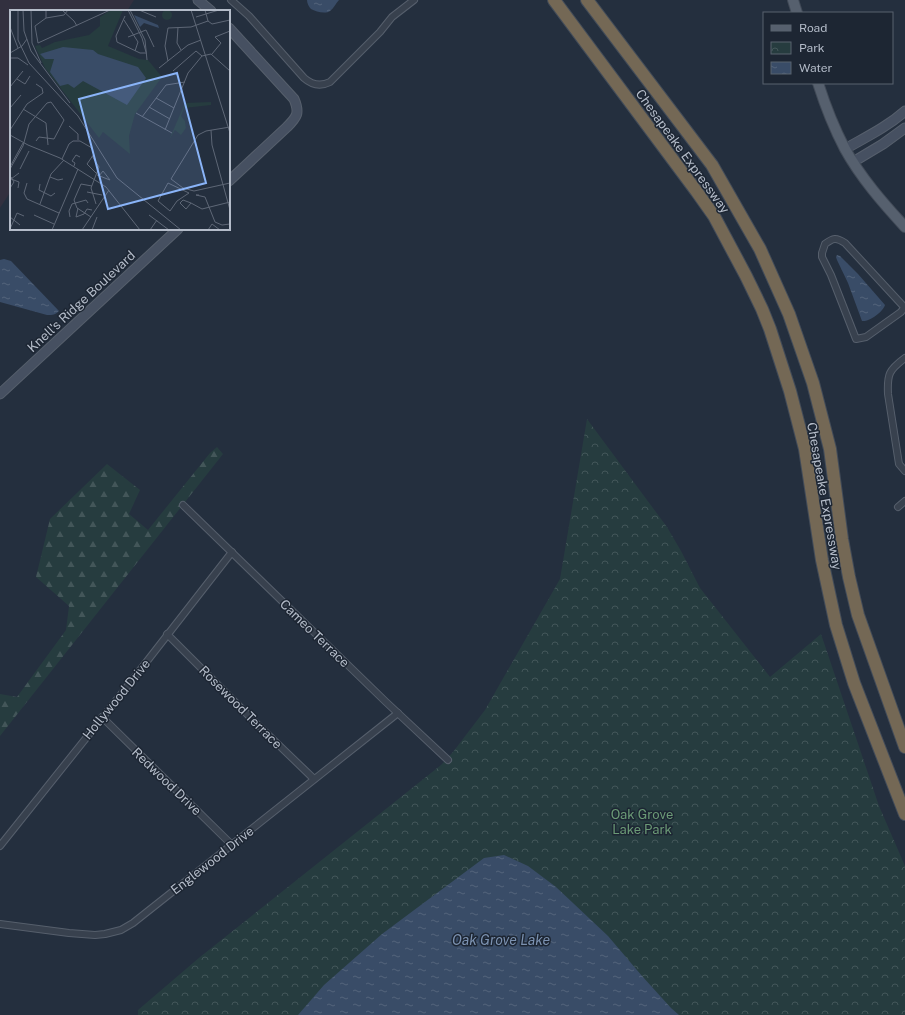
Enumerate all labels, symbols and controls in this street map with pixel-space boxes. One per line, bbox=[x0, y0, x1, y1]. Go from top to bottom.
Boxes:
inset map bbox=[10, 10, 230, 230]
legend bbox=[763, 12, 893, 84]
text: Road bbox=[799, 21, 827, 35]
text: Park bbox=[799, 41, 825, 55]
text: Water bbox=[799, 61, 833, 75]
street label: Chesapeake Expressway bbox=[633, 86, 733, 216]
street label: Knell's Ridge Boulevard bbox=[24, 248, 138, 355]
street label: Chesapeake Expressway bbox=[804, 421, 845, 571]
street label: Cameo Terrace bbox=[277, 596, 353, 670]
street label: Hollywood Drive bbox=[80, 656, 153, 742]
street label: Rosewood Terrace bbox=[196, 663, 285, 752]
street label: Redwood Drive bbox=[129, 745, 204, 818]
park label: Oak Grove Lake Park bbox=[611, 807, 673, 837]
street label: Englewood Drive bbox=[168, 823, 257, 897]
water label: Oak Grove Lake bbox=[452, 932, 550, 948]

